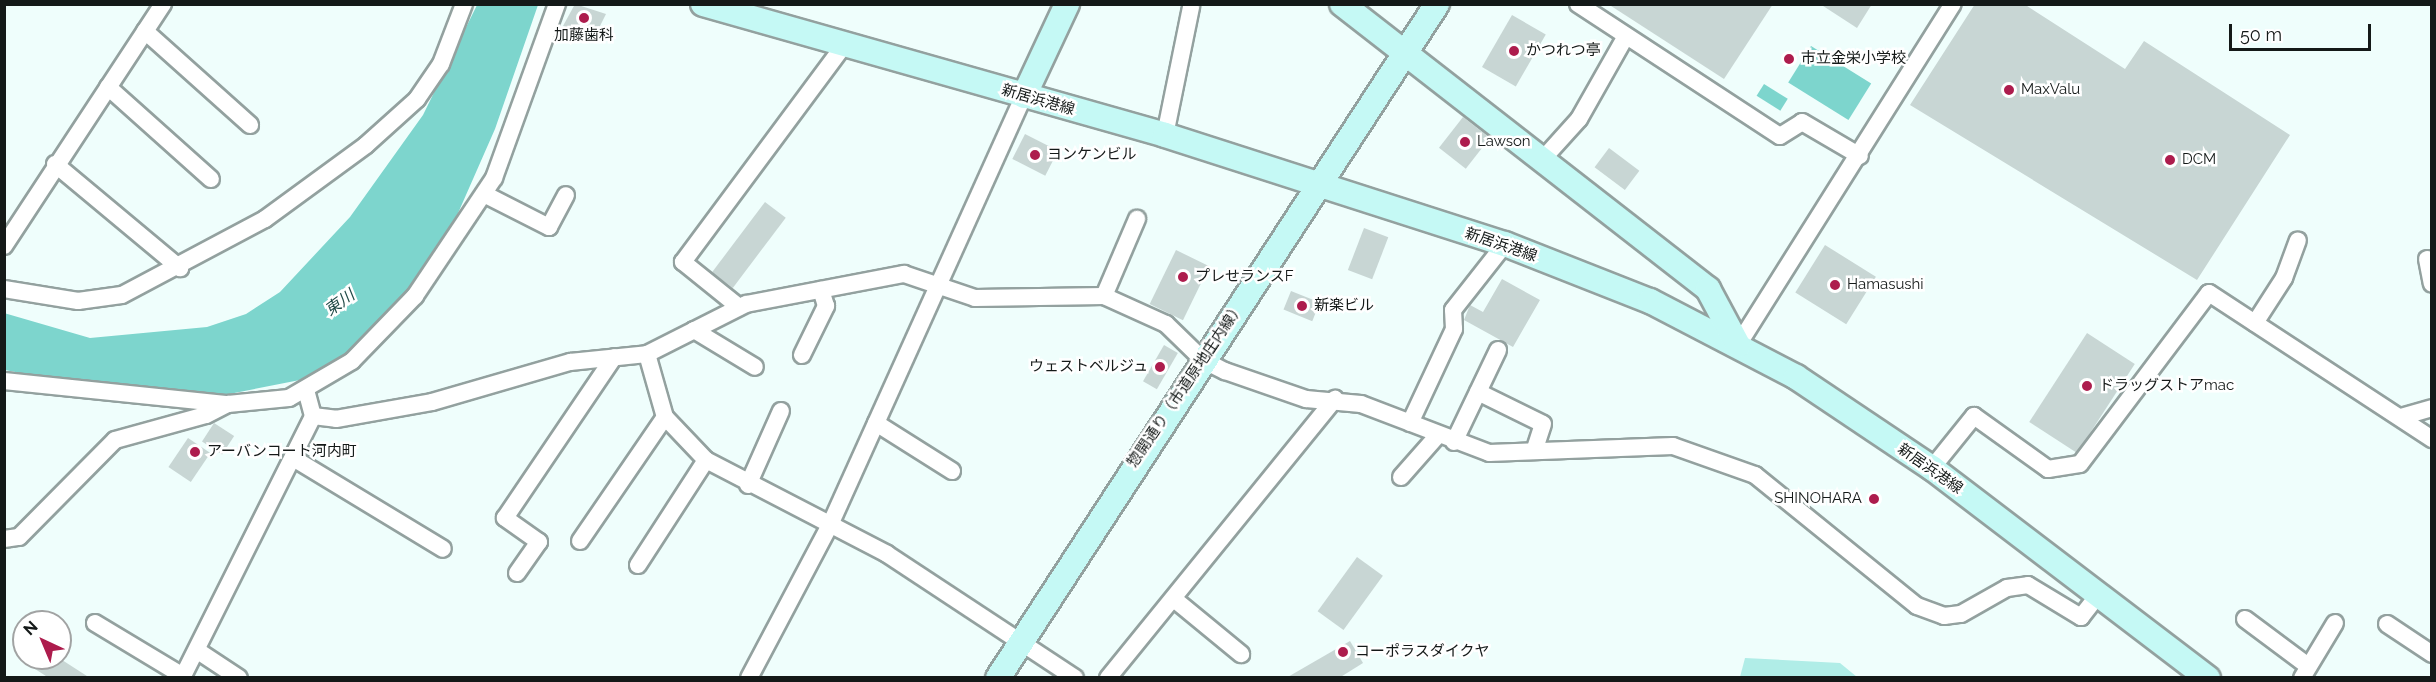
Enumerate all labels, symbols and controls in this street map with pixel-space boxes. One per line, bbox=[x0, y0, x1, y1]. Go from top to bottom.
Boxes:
marker: 加藤歯科 bbox=[577, 11, 591, 25]
scale bar bbox=[2232, 12, 2374, 50]
text: 50 m bbox=[2240, 24, 2282, 45]
place label: 加藤歯科 bbox=[554, 27, 614, 45]
place label: かつれつ亭 bbox=[1526, 42, 1601, 60]
marker: かつれつ亭 bbox=[1507, 44, 1521, 58]
place label: 市立金栄小学校 bbox=[1801, 50, 1906, 68]
marker: 市立金栄小学校 bbox=[1782, 52, 1796, 66]
street label: 新居浜港線 bbox=[999, 81, 1077, 119]
place label: MaxValu bbox=[2021, 81, 2080, 99]
marker: MaxValu bbox=[2002, 83, 2016, 97]
place label: Lawson bbox=[1477, 133, 1531, 151]
marker: Lawson bbox=[1458, 135, 1472, 149]
place label: ヨンケンビル bbox=[1047, 146, 1137, 164]
marker: ヨンケンビル bbox=[1028, 148, 1042, 162]
place label: DCM bbox=[2182, 151, 2216, 169]
marker: DCM bbox=[2163, 153, 2177, 167]
street label: 新居浜港線 bbox=[1463, 224, 1539, 266]
place label: プレせランスF bbox=[1195, 268, 1294, 286]
marker: プレせランスF bbox=[1176, 270, 1190, 284]
place label: Hamasushi bbox=[1847, 276, 1924, 294]
marker: Hamasushi bbox=[1828, 278, 1842, 292]
water label: 東川 bbox=[321, 286, 359, 320]
place label: 新楽ビル bbox=[1314, 297, 1374, 315]
street label: 惣開通り（市道原地庄内線） bbox=[1124, 299, 1248, 471]
marker: 新楽ビル bbox=[1295, 299, 1309, 313]
place label: ウェストベルジュ bbox=[1028, 358, 1148, 376]
marker: ウェストベルジュ bbox=[1153, 360, 1167, 374]
place label: ドラッグストアmac bbox=[2099, 377, 2234, 395]
marker: ドラッグストアmac bbox=[2080, 379, 2094, 393]
street label: 新居浜港線 bbox=[1894, 440, 1966, 498]
place label: アーバンコート河内町 bbox=[207, 443, 356, 461]
marker: アーバンコート河内町 bbox=[188, 445, 202, 459]
place label: SHINOHARA bbox=[1774, 490, 1862, 508]
marker: SHINOHARA bbox=[1867, 492, 1881, 506]
north arrow bbox=[12, 610, 72, 670]
text: N bbox=[20, 617, 42, 639]
place label: コーポラスダイクヤ bbox=[1355, 643, 1490, 661]
marker: コーポラスダイクヤ bbox=[1336, 645, 1350, 659]

